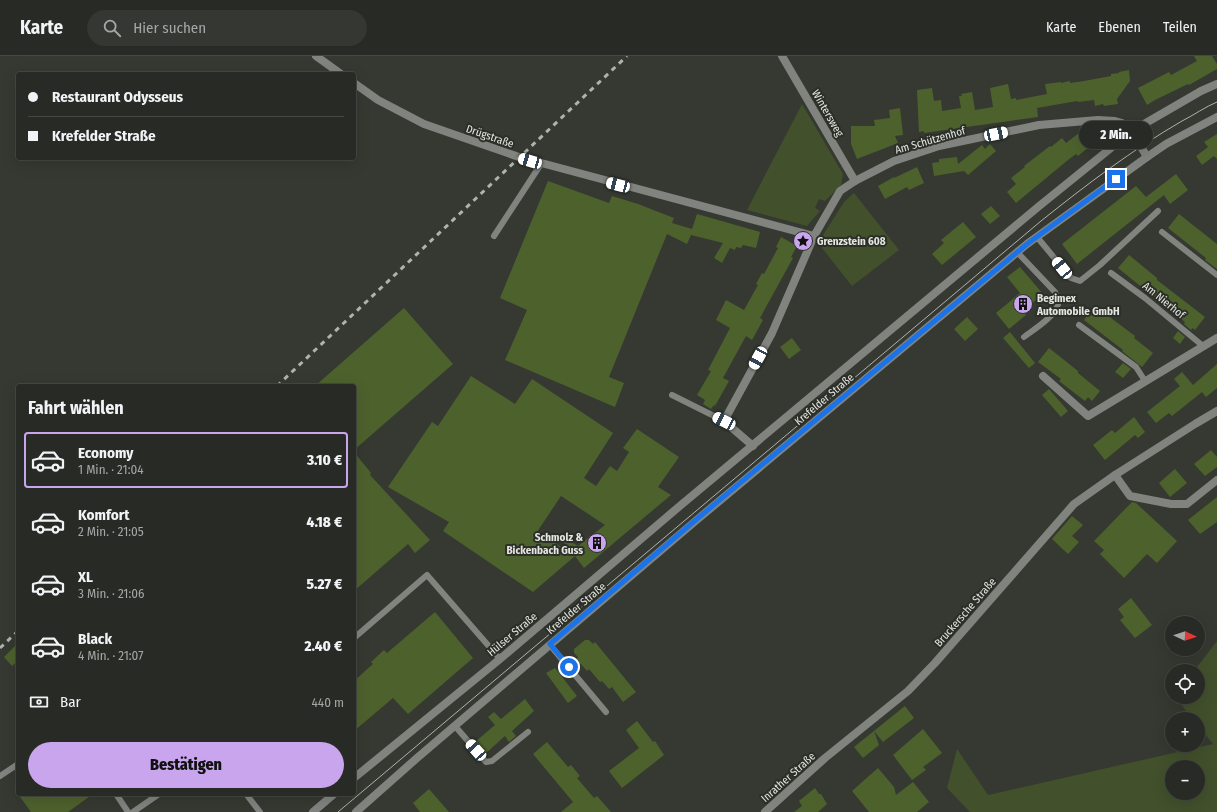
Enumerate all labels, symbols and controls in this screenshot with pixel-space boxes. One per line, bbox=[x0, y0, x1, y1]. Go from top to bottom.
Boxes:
search box bbox=[87, 10, 367, 46]
text: Karte bbox=[20, 16, 63, 39]
icon: search bbox=[101, 17, 123, 39]
text: Hier suchen bbox=[133, 19, 206, 37]
text: Karte bbox=[1046, 19, 1076, 36]
text: Ebenen bbox=[1098, 19, 1141, 36]
text: Teilen bbox=[1163, 19, 1197, 36]
text: Restaurant Odysseus bbox=[52, 88, 183, 106]
street label: Wintersweg bbox=[809, 88, 847, 140]
callout: 2 Min. bbox=[1079, 121, 1153, 149]
street label: Drügstraße bbox=[464, 122, 515, 151]
street label: Am Schützenhof bbox=[893, 124, 967, 157]
car bbox=[983, 126, 1009, 142]
text: Krefelder Straße bbox=[52, 127, 156, 145]
text: 2 Min. bbox=[1100, 127, 1132, 142]
car bbox=[517, 152, 543, 170]
route end bbox=[1107, 170, 1125, 188]
car bbox=[605, 176, 631, 194]
place icon: Grenzstein 608 bbox=[792, 230, 814, 252]
place label: Grenzstein 608 bbox=[817, 235, 886, 248]
car bbox=[1050, 255, 1074, 281]
street label: Am Nierhof bbox=[1140, 279, 1188, 322]
place label: Begimex Automobile GmbH bbox=[1036, 292, 1120, 318]
building icon: Begimex Automobile GmbH bbox=[1012, 293, 1034, 315]
car bbox=[747, 345, 769, 371]
street label: Krefelder Straße bbox=[792, 371, 857, 428]
text: Fahrt wählen bbox=[28, 397, 124, 419]
car bbox=[711, 410, 737, 432]
icon: car bbox=[30, 442, 66, 478]
text: Economy bbox=[78, 444, 133, 462]
text: 3.10 € bbox=[307, 451, 342, 469]
text: 1 Min. · 21:04 bbox=[78, 462, 143, 477]
icon: car bbox=[30, 504, 66, 540]
text: Komfort bbox=[78, 506, 129, 524]
text: 4.18 € bbox=[307, 513, 342, 531]
text: 2 Min. · 21:05 bbox=[78, 524, 144, 539]
place label: Schmolz & Bickenbach Guss bbox=[506, 531, 583, 557]
building icon: Schmolz & Bickenbach Guss bbox=[586, 532, 608, 554]
icon: car bbox=[30, 566, 66, 602]
text: XL bbox=[78, 568, 93, 586]
text: 5.27 € bbox=[306, 575, 342, 593]
street label: Bruckersche Straße bbox=[932, 575, 999, 649]
street label: Krefelder Straße bbox=[544, 580, 609, 637]
text: 3 Min. · 21:06 bbox=[78, 586, 144, 601]
street label: Hülser Straße bbox=[485, 610, 540, 659]
north arrow bbox=[1165, 616, 1205, 656]
map controls bbox=[1165, 616, 1205, 800]
icon: car bbox=[30, 628, 66, 664]
text: Black bbox=[78, 630, 112, 648]
text: 2.40 € bbox=[304, 637, 342, 655]
text: 4 Min. · 21:07 bbox=[78, 648, 143, 663]
route start bbox=[560, 658, 578, 676]
button: locate bbox=[1165, 664, 1205, 704]
icon: cash bbox=[28, 691, 50, 713]
text: Bar bbox=[60, 693, 81, 711]
text: 440 m bbox=[312, 695, 344, 710]
button: + bbox=[1165, 712, 1205, 752]
car bbox=[464, 737, 488, 763]
button: Bestätigen bbox=[28, 742, 344, 788]
street label: Inrather Straße bbox=[759, 750, 818, 805]
button: − bbox=[1165, 760, 1205, 800]

